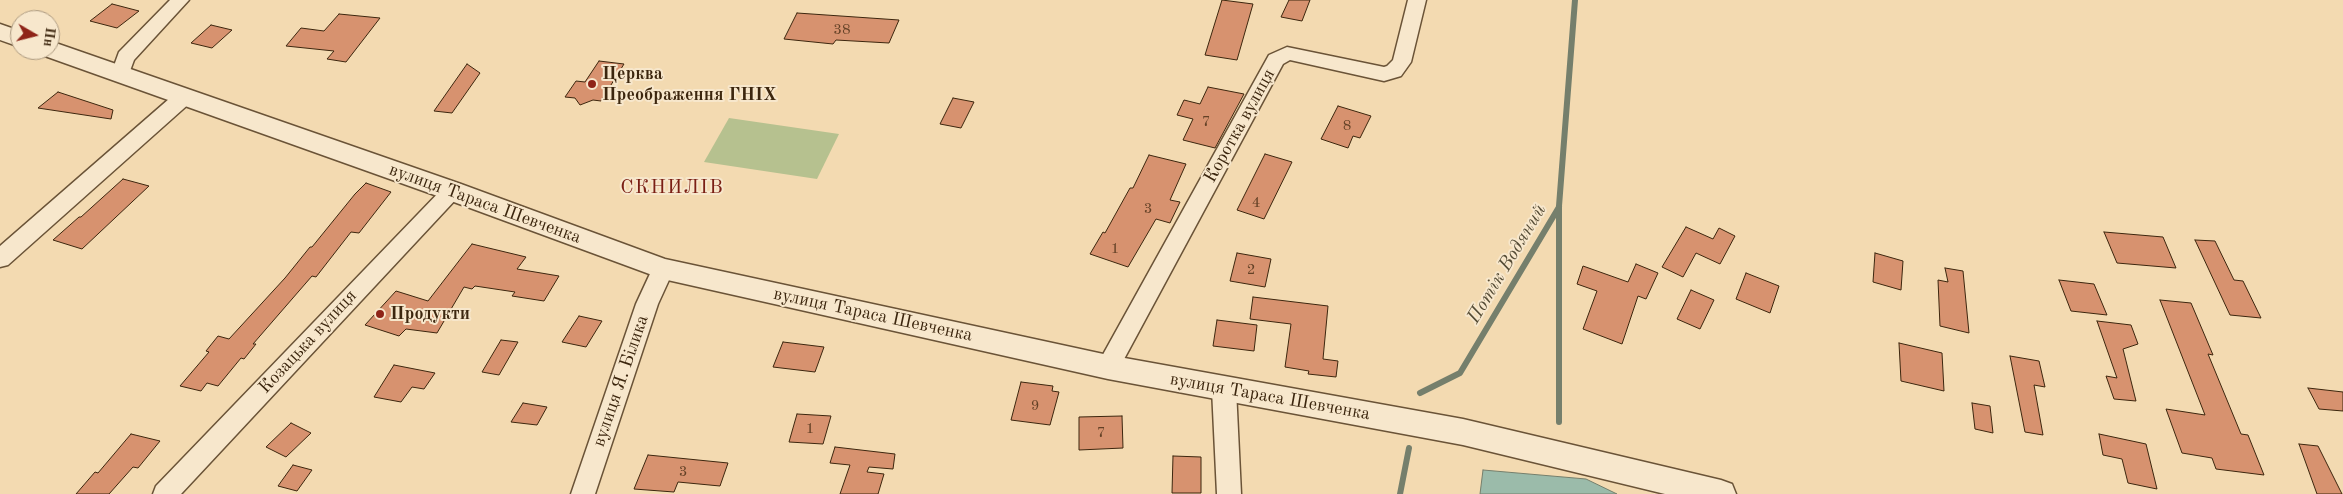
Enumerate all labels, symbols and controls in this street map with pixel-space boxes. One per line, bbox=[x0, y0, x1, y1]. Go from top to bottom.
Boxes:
north arrow bbox=[10, 10, 60, 60]
house number: 38 bbox=[833, 21, 851, 39]
text: Пн bbox=[41, 26, 57, 47]
place label: Церква Преображення ГНІХ bbox=[602, 63, 776, 106]
street label: Коротка вулиця bbox=[1200, 65, 1280, 187]
marker: Церква Преображення ГНІХ bbox=[586, 78, 598, 90]
house number: 7 bbox=[1202, 113, 1210, 131]
house number: 8 bbox=[1343, 117, 1351, 135]
street label: вулиця Тараса Шевченка bbox=[386, 159, 584, 249]
district label: СКНИЛІВ bbox=[619, 176, 725, 200]
house number: 4 bbox=[1252, 194, 1260, 212]
house number: 3 bbox=[1144, 200, 1152, 218]
water label: Потік Водяний bbox=[1462, 200, 1552, 328]
house number: 1 bbox=[1111, 240, 1119, 258]
house number: 2 bbox=[1247, 261, 1255, 279]
street label: вулиця Тараса Шевченка bbox=[772, 283, 974, 347]
street label: Козацька вулиця bbox=[254, 286, 362, 398]
place label: Продукти bbox=[390, 303, 470, 325]
marker: Продукти bbox=[374, 308, 386, 320]
street label: вулиця Я. Білика bbox=[588, 312, 654, 450]
street label: вулиця Тараса Шевченка bbox=[1168, 369, 1372, 425]
house number: 9 bbox=[1031, 397, 1039, 415]
house number: 1 bbox=[806, 420, 814, 438]
house number: 7 bbox=[1097, 424, 1105, 442]
house number: 3 bbox=[679, 463, 687, 481]

